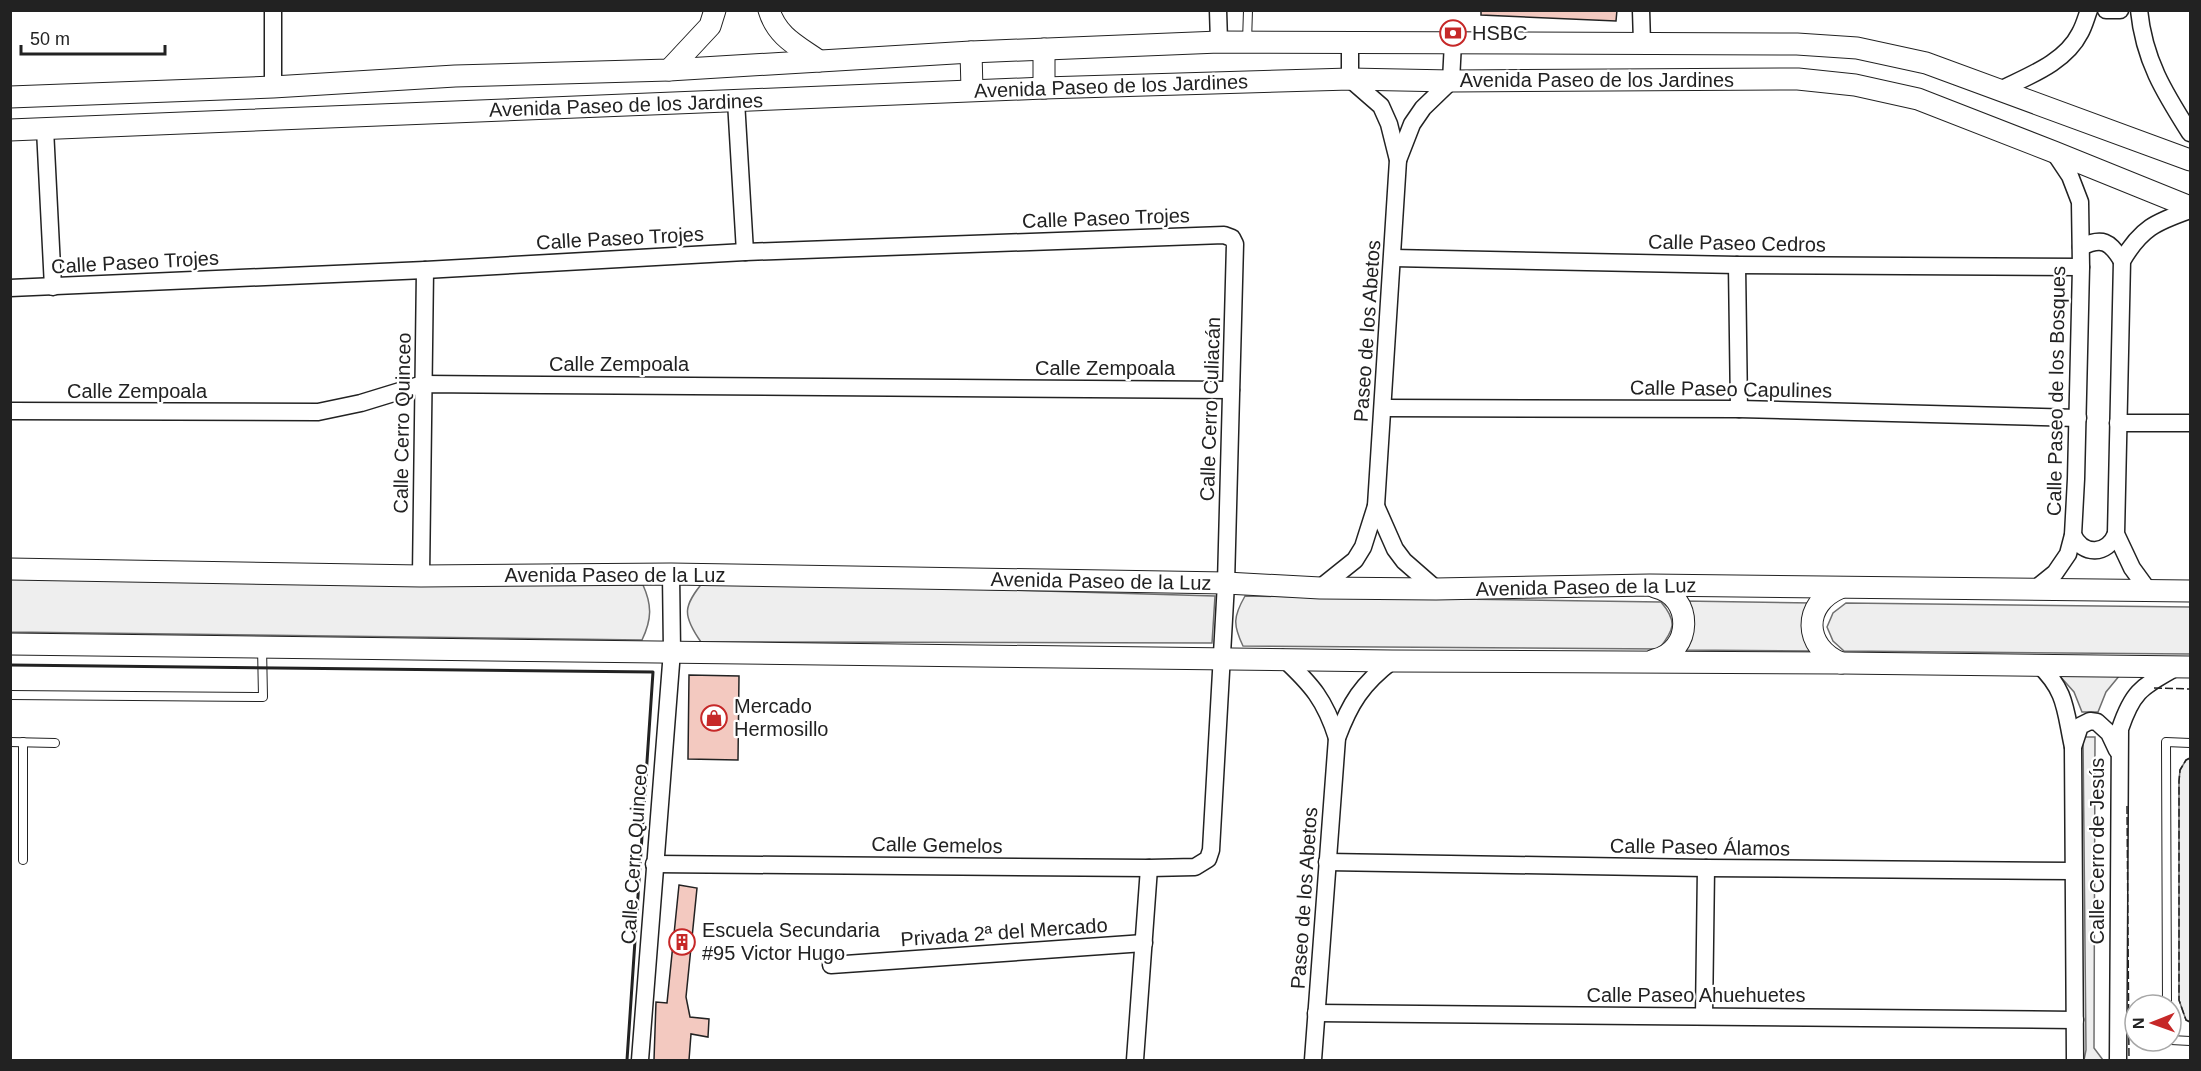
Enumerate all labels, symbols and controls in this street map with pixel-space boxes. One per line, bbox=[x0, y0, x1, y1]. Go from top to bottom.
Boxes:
scale bar bbox=[21, 18, 165, 56]
bank icon: HSBC bbox=[1438, 18, 1468, 48]
place label: HSBC bbox=[1472, 22, 1528, 44]
text: 50 m bbox=[30, 29, 70, 49]
street label: Avenida Paseo de los Jardines bbox=[1460, 69, 1734, 91]
street label: Avenida Paseo de los Jardines bbox=[974, 70, 1248, 102]
street label: Avenida Paseo de los Jardines bbox=[489, 89, 763, 121]
street label: Calle Paseo Trojes bbox=[1022, 204, 1190, 232]
street label: Calle Paseo Trojes bbox=[536, 223, 704, 253]
street label: Calle Paseo Cedros bbox=[1648, 230, 1826, 256]
street label: Paseo de los Abetos bbox=[1350, 239, 1384, 423]
street label: Calle Paseo Trojes bbox=[51, 247, 219, 277]
street label: Calle Paseo de los Bosques bbox=[2043, 266, 2069, 516]
street label: Calle Cerro Culiacán bbox=[1196, 316, 1224, 502]
street label: Calle Cerro Quinceo bbox=[389, 332, 415, 514]
street label: Calle Zempoala bbox=[549, 353, 690, 375]
street label: Calle Zempoala bbox=[1035, 357, 1176, 379]
street label: Calle Paseo Capulines bbox=[1630, 376, 1832, 402]
street label: Calle Zempoala bbox=[67, 380, 208, 402]
street label: Avenida Paseo de la Luz bbox=[505, 564, 725, 586]
street label: Avenida Paseo de la Luz bbox=[990, 568, 1212, 594]
street label: Avenida Paseo de la Luz bbox=[1475, 574, 1697, 600]
place label: Mercado Hermosillo bbox=[734, 695, 828, 740]
shop icon: Mercado Hermosillo bbox=[699, 703, 729, 733]
street label: Calle Cerro de Jesús bbox=[2086, 758, 2108, 944]
street label: Calle Cerro Quinceo bbox=[617, 763, 651, 945]
street label: Paseo de los Abetos bbox=[1287, 806, 1321, 990]
street label: Calle Gemelos bbox=[871, 833, 1003, 857]
street label: Calle Paseo Álamos bbox=[1610, 834, 1790, 860]
street label: Privada 2ª del Mercado bbox=[900, 914, 1108, 950]
place label: Escuela Secundaria #95 Victor Hugo bbox=[702, 919, 881, 964]
building icon: Escuela Secundaria #95 Victor Hugo bbox=[667, 927, 697, 957]
street label: Calle Paseo Ahuehuetes bbox=[1586, 984, 1806, 1006]
north arrow bbox=[2123, 993, 2183, 1053]
text: N bbox=[2130, 1017, 2147, 1029]

